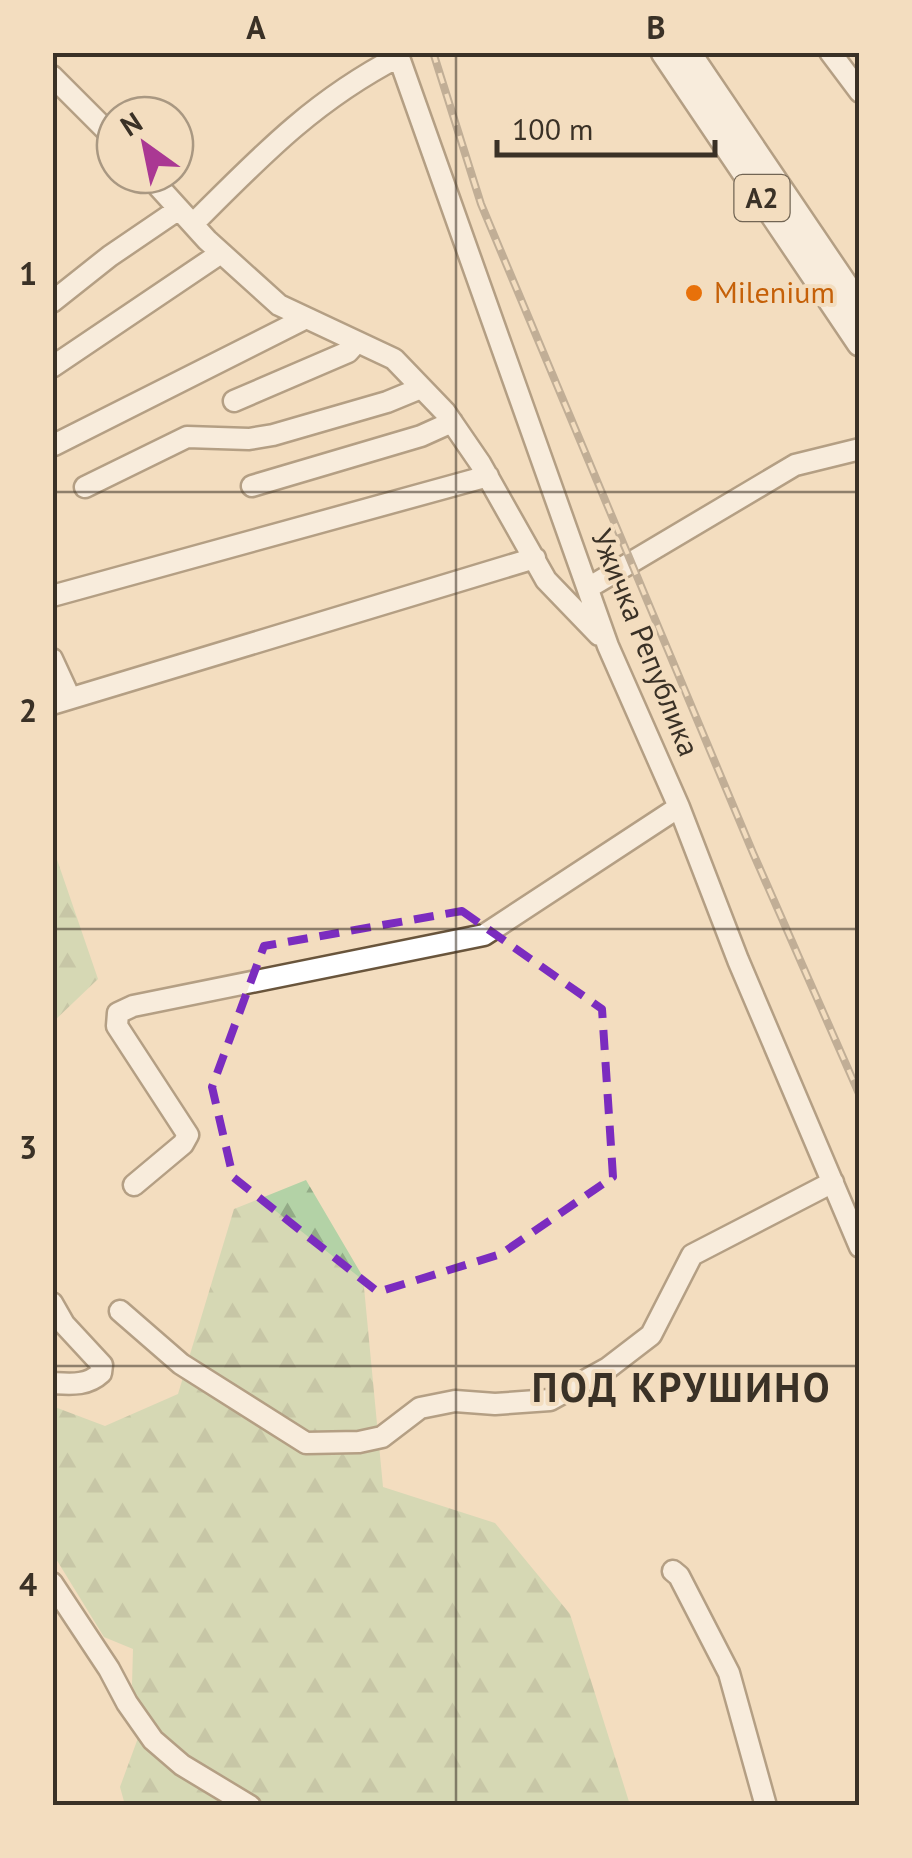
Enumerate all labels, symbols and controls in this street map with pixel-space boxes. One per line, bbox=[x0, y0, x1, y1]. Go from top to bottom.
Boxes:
text: A bbox=[246, 6, 266, 48]
text: B bbox=[647, 6, 665, 48]
north arrow bbox=[95, 95, 195, 195]
scale bar bbox=[497, 95, 714, 157]
text: N bbox=[113, 103, 149, 144]
text: 100 m bbox=[512, 109, 593, 148]
road number: A2 bbox=[734, 175, 790, 221]
text: 1 bbox=[19, 252, 37, 294]
place label: Milenium bbox=[714, 272, 835, 311]
marker: Milenium bbox=[683, 282, 705, 304]
street label: Ужичка Република bbox=[583, 523, 710, 762]
text: 2 bbox=[19, 689, 37, 731]
text: 3 bbox=[19, 1126, 37, 1168]
district label: ПОД КРУШИНО bbox=[532, 1361, 832, 1413]
text: 4 bbox=[19, 1563, 37, 1605]

